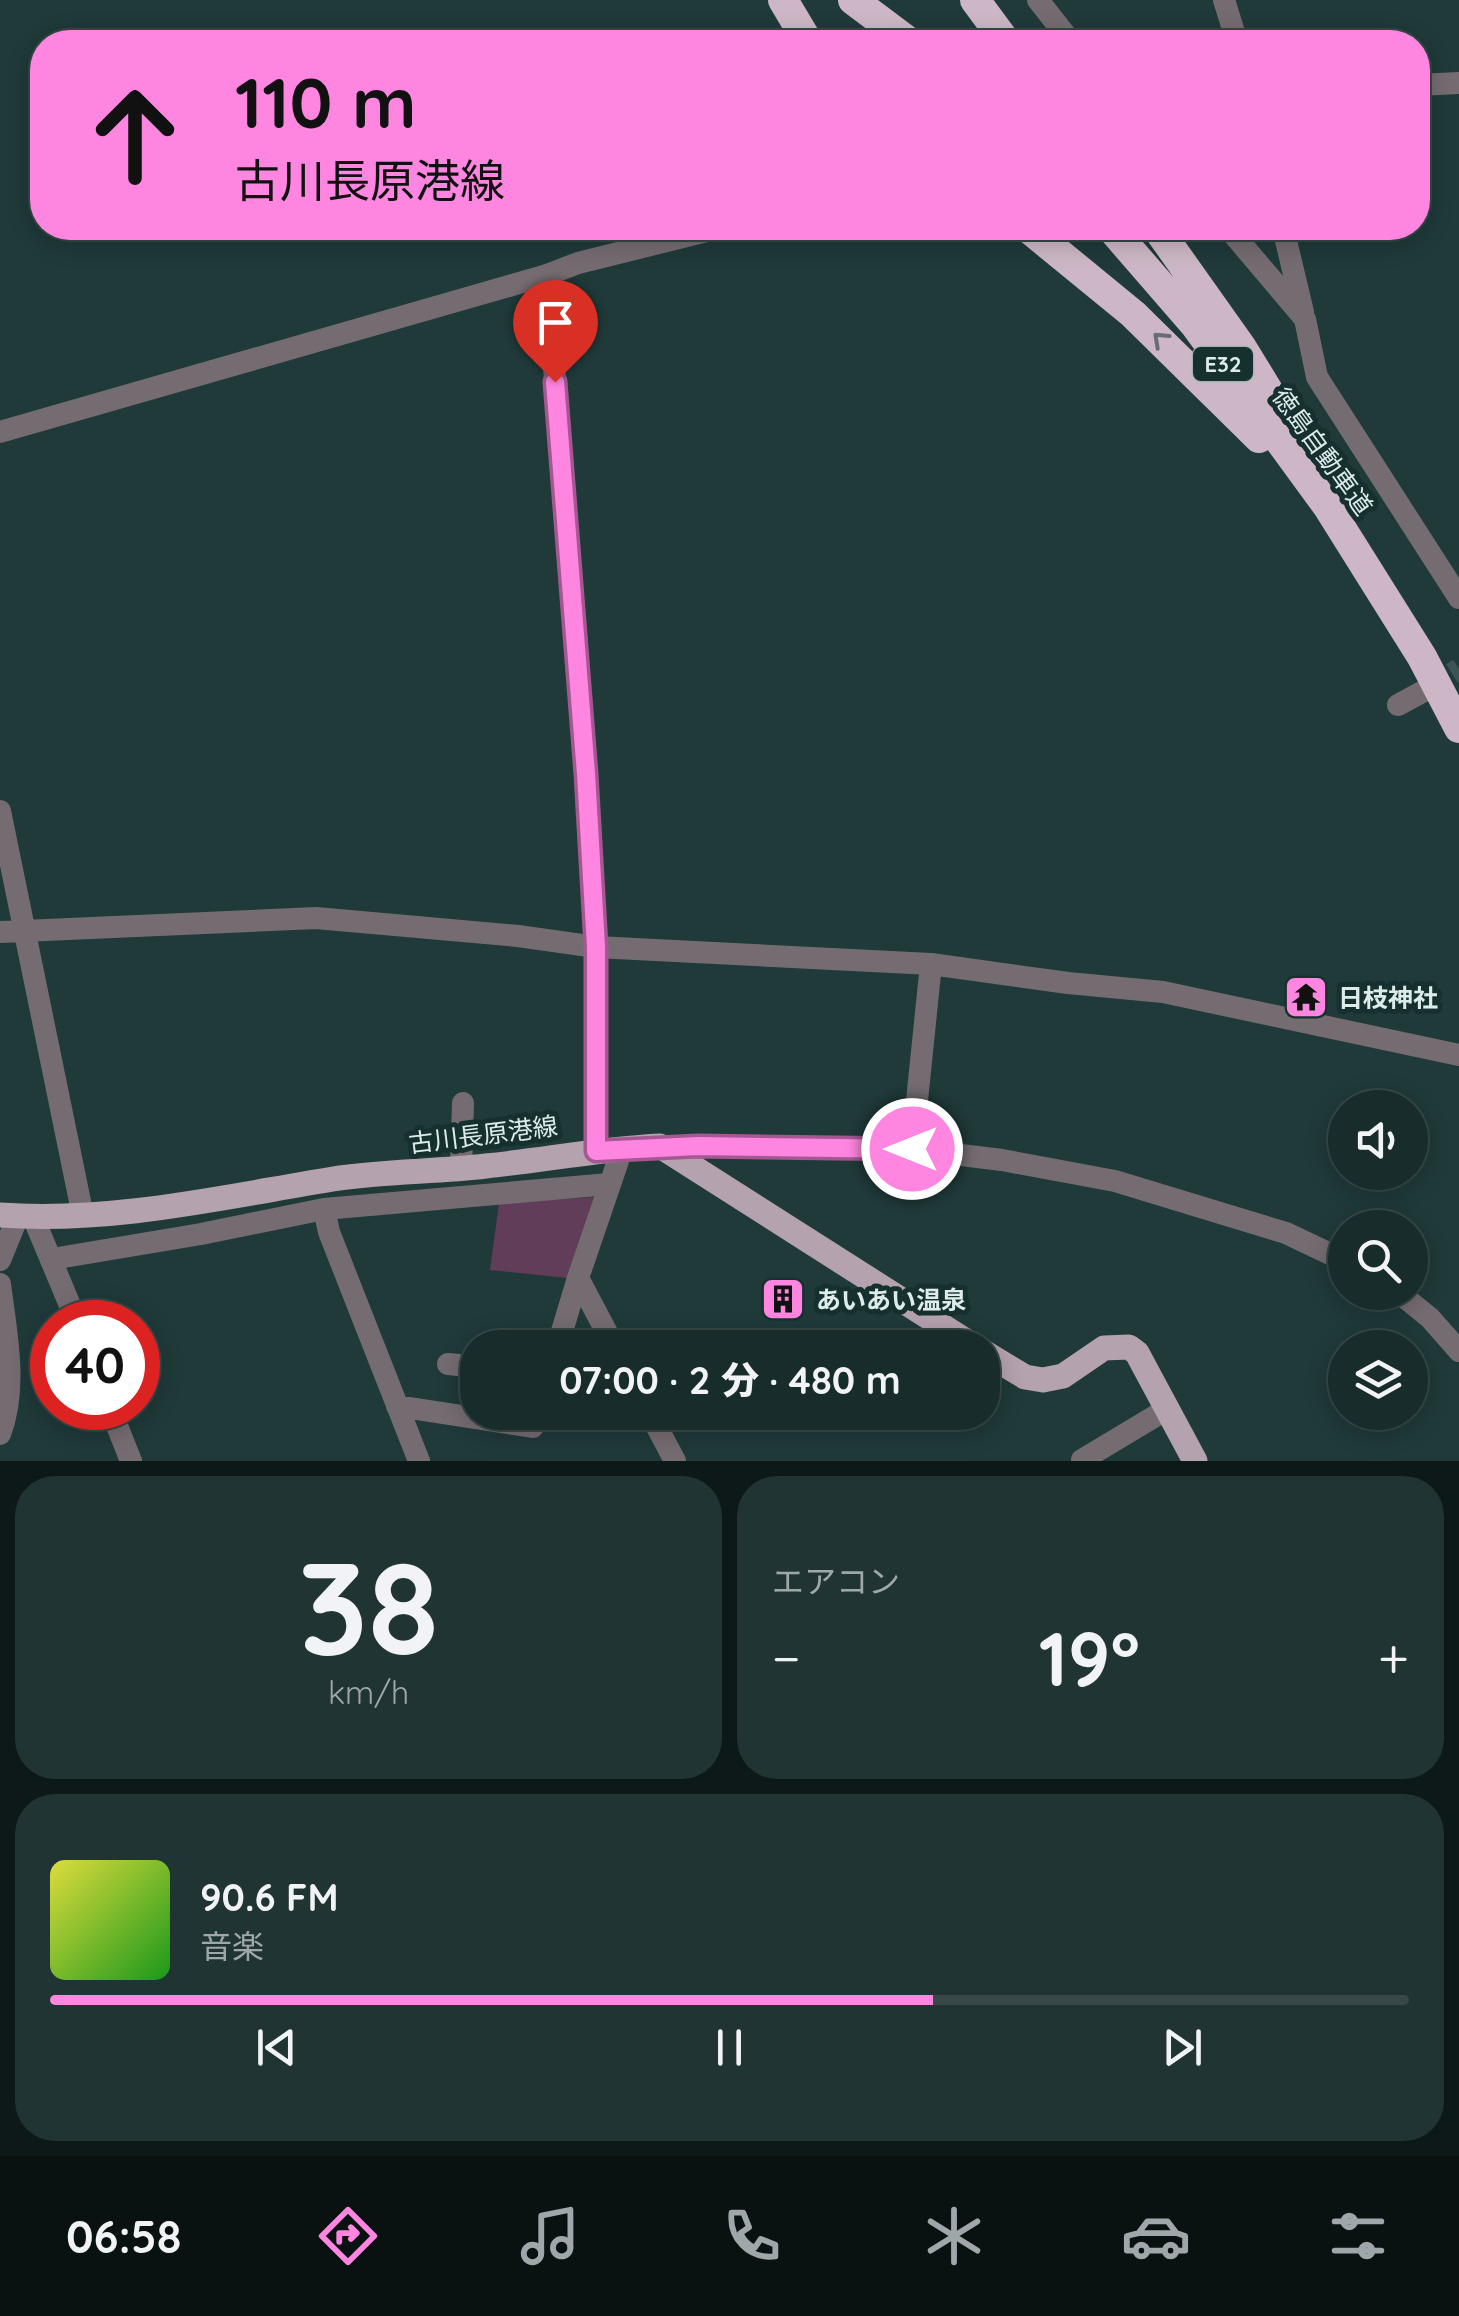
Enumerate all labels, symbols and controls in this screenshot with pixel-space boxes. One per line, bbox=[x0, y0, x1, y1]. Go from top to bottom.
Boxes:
text: 110 m bbox=[235, 58, 417, 146]
icon: ahead bbox=[70, 70, 200, 200]
text: 古川長原港線 bbox=[235, 152, 505, 208]
pin bbox=[513, 280, 598, 383]
icon: arrive bbox=[528, 295, 583, 350]
one-way arrow bbox=[1153, 333, 1172, 351]
road number: E32 bbox=[1193, 347, 1253, 381]
street label: 徳島自動車道 bbox=[1266, 381, 1380, 521]
temple icon: 日枝神社 bbox=[1283, 974, 1329, 1020]
place label: 日枝神社 bbox=[1338, 982, 1438, 1013]
map controls bbox=[1328, 1090, 1428, 1430]
button: sound bbox=[1328, 1090, 1428, 1190]
position arrow bbox=[860, 1097, 964, 1201]
street label: 古川長原港線 bbox=[407, 1109, 559, 1159]
button: search bbox=[1328, 1210, 1428, 1310]
building icon: あいあい温泉 bbox=[760, 1276, 806, 1322]
place label: あいあい温泉 bbox=[816, 1284, 966, 1315]
speed limit sign: 40 bbox=[30, 1300, 160, 1430]
button: layers bbox=[1328, 1330, 1428, 1430]
text: 07:00 · 2 分 · 480 m bbox=[559, 1356, 901, 1404]
text: 38 bbox=[298, 1525, 439, 1688]
text: エアコン bbox=[772, 1561, 900, 1601]
text: 19° bbox=[1039, 1611, 1140, 1705]
text: − bbox=[772, 1623, 801, 1692]
text: + bbox=[1378, 1623, 1409, 1692]
text: km/h bbox=[328, 1672, 409, 1712]
text: 90.6 FM bbox=[200, 1873, 339, 1921]
text: 音楽 bbox=[200, 1926, 264, 1966]
icon: previous bbox=[249, 2020, 304, 2075]
icon: pause bbox=[702, 2020, 757, 2075]
icon: next bbox=[1155, 2020, 1210, 2075]
icon: directions bbox=[313, 2201, 383, 2271]
icon: music bbox=[515, 2201, 585, 2271]
icon: phone bbox=[717, 2201, 787, 2271]
icon: climate bbox=[919, 2201, 989, 2271]
icon: car bbox=[1121, 2201, 1191, 2271]
icon: filters bbox=[1323, 2201, 1393, 2271]
text: 06:58 bbox=[66, 2208, 181, 2264]

